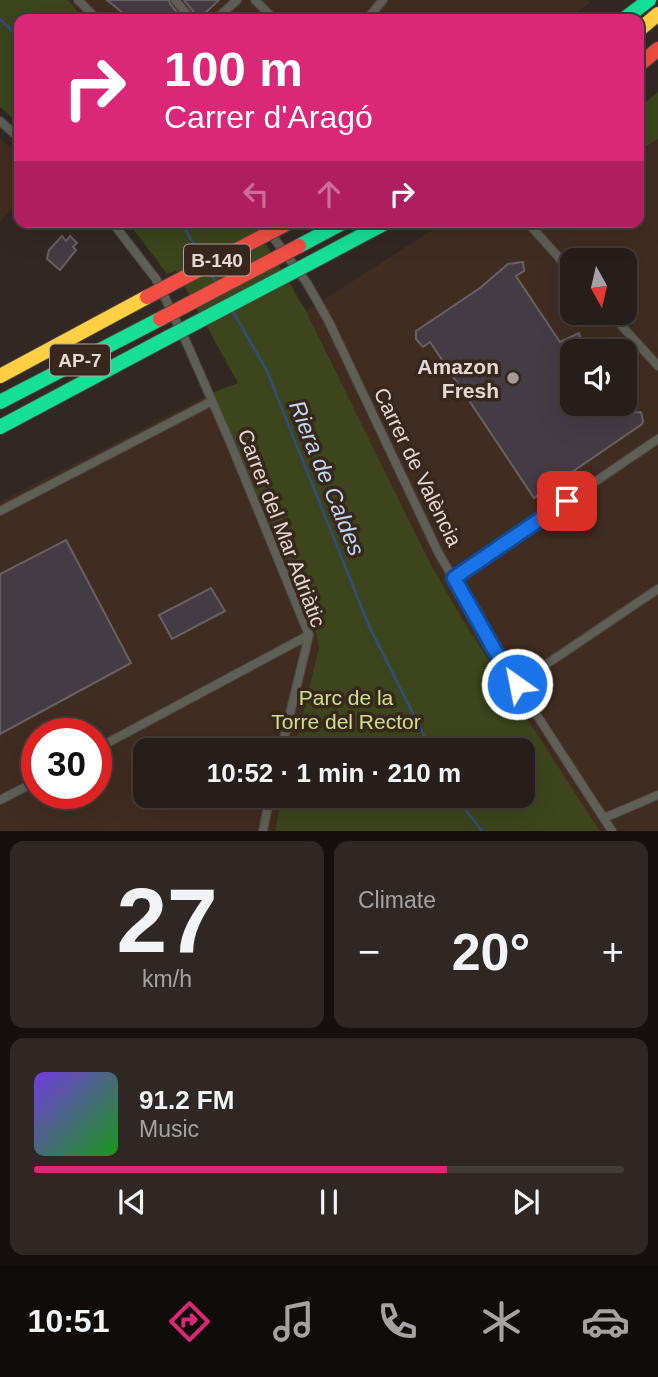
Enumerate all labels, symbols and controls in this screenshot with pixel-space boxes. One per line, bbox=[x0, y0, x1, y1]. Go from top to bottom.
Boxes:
icon: right bbox=[49, 42, 140, 133]
text: 100 m bbox=[164, 42, 303, 96]
text: Carrer d'Aragó bbox=[164, 99, 373, 135]
icon: left bbox=[237, 175, 275, 213]
icon: ahead bbox=[310, 175, 348, 213]
icon: right bbox=[383, 175, 421, 213]
road number: B-140 bbox=[184, 244, 250, 276]
north arrow bbox=[560, 248, 637, 326]
map controls bbox=[560, 248, 637, 416]
button: sound bbox=[560, 339, 637, 416]
road number: AP-7 bbox=[50, 344, 110, 376]
place label: Amazon Fresh bbox=[417, 355, 499, 402]
marker: Amazon Fresh bbox=[505, 370, 521, 386]
street label: Carrer de València bbox=[370, 384, 467, 550]
water label: Riera de Caldes bbox=[284, 397, 370, 560]
street label: Carrer del Mar Adriàtic bbox=[234, 426, 330, 630]
pin bbox=[537, 471, 597, 531]
icon: arrive bbox=[548, 482, 586, 520]
position arrow bbox=[480, 647, 554, 721]
park label: Parc de la Torre del Rector bbox=[271, 686, 421, 733]
speed limit sign: 30 bbox=[21, 718, 112, 809]
text: 10:52 · 1 min · 210 m bbox=[207, 758, 461, 788]
text: 27 bbox=[116, 870, 218, 971]
text: Climate bbox=[358, 887, 436, 913]
text: 20° bbox=[452, 923, 530, 981]
text: − bbox=[358, 931, 380, 973]
text: + bbox=[602, 931, 624, 973]
text: km/h bbox=[142, 966, 192, 992]
text: 91.2 FM bbox=[139, 1085, 234, 1115]
text: Music bbox=[139, 1116, 199, 1142]
icon: previous bbox=[113, 1183, 151, 1221]
icon: pause bbox=[310, 1183, 348, 1221]
icon: next bbox=[507, 1183, 545, 1221]
icon: directions bbox=[165, 1297, 214, 1346]
icon: music bbox=[269, 1297, 318, 1346]
icon: phone bbox=[373, 1297, 422, 1346]
icon: climate bbox=[477, 1297, 526, 1346]
icon: car bbox=[581, 1297, 630, 1346]
text: 10:51 bbox=[28, 1303, 109, 1339]

